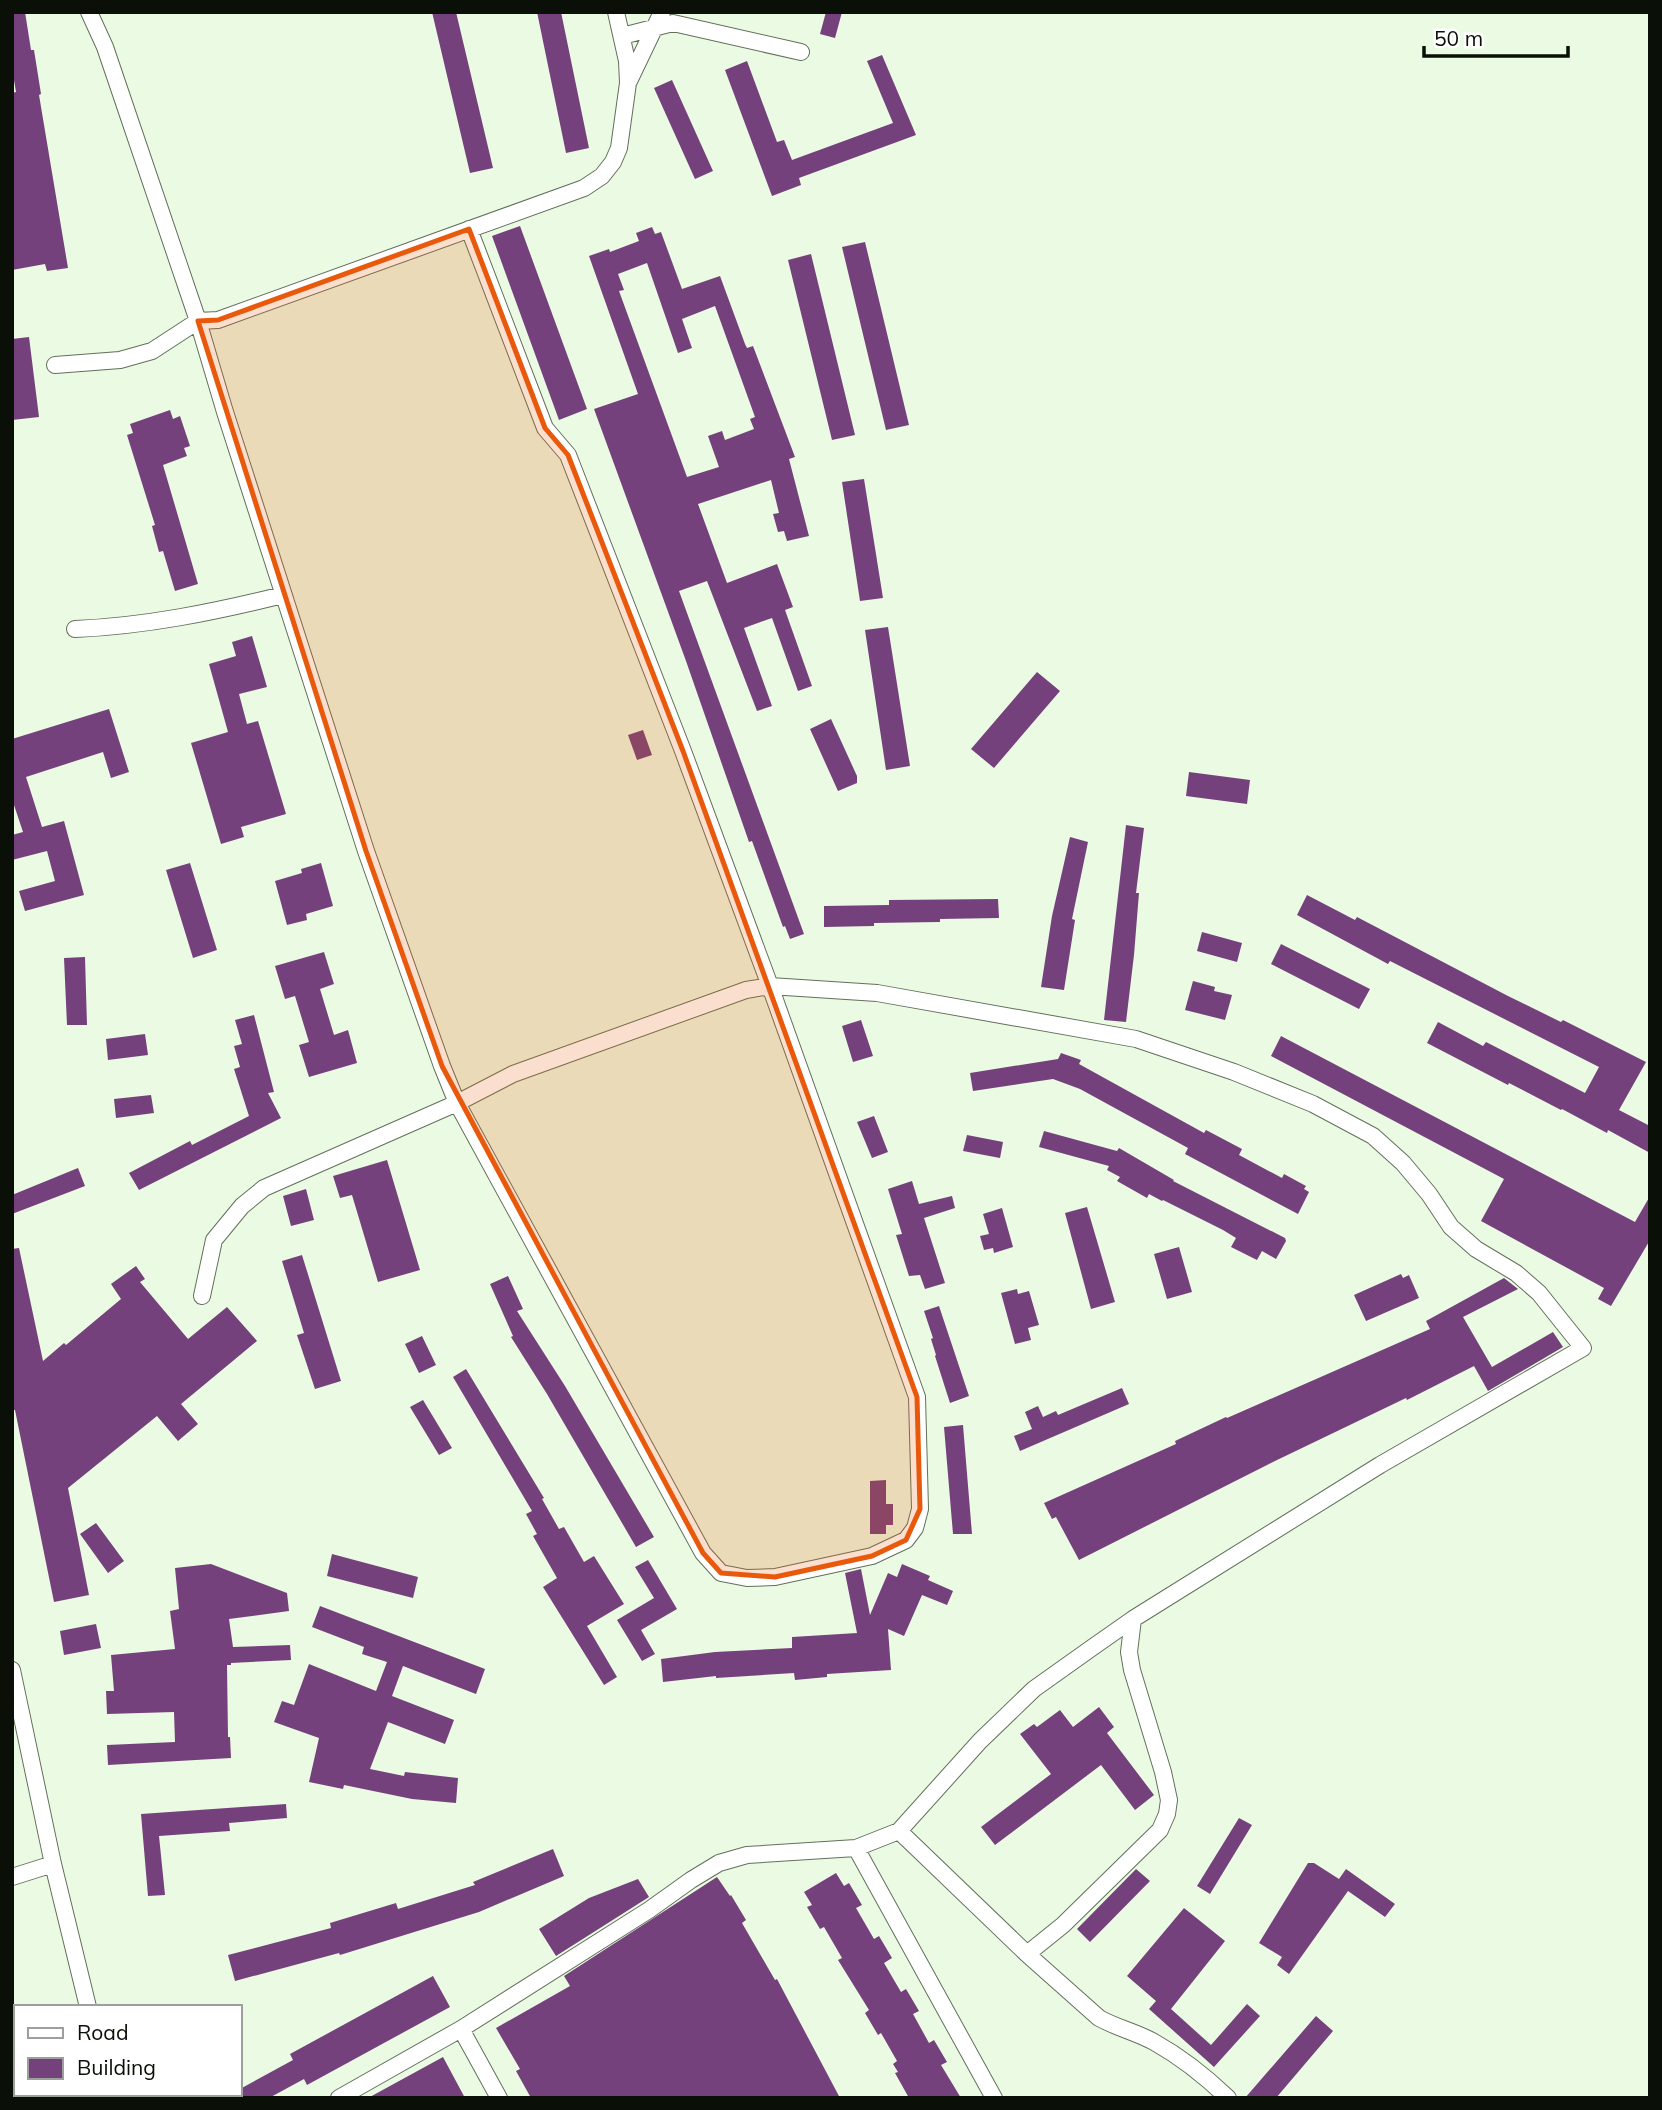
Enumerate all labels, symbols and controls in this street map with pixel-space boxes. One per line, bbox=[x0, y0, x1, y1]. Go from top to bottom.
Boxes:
scale bar bbox=[1424, 14, 1568, 58]
text: 50 m bbox=[1434, 25, 1483, 51]
legend bbox=[14, 2005, 242, 2096]
text: Road bbox=[77, 2019, 128, 2045]
text: Building bbox=[77, 2054, 156, 2080]

